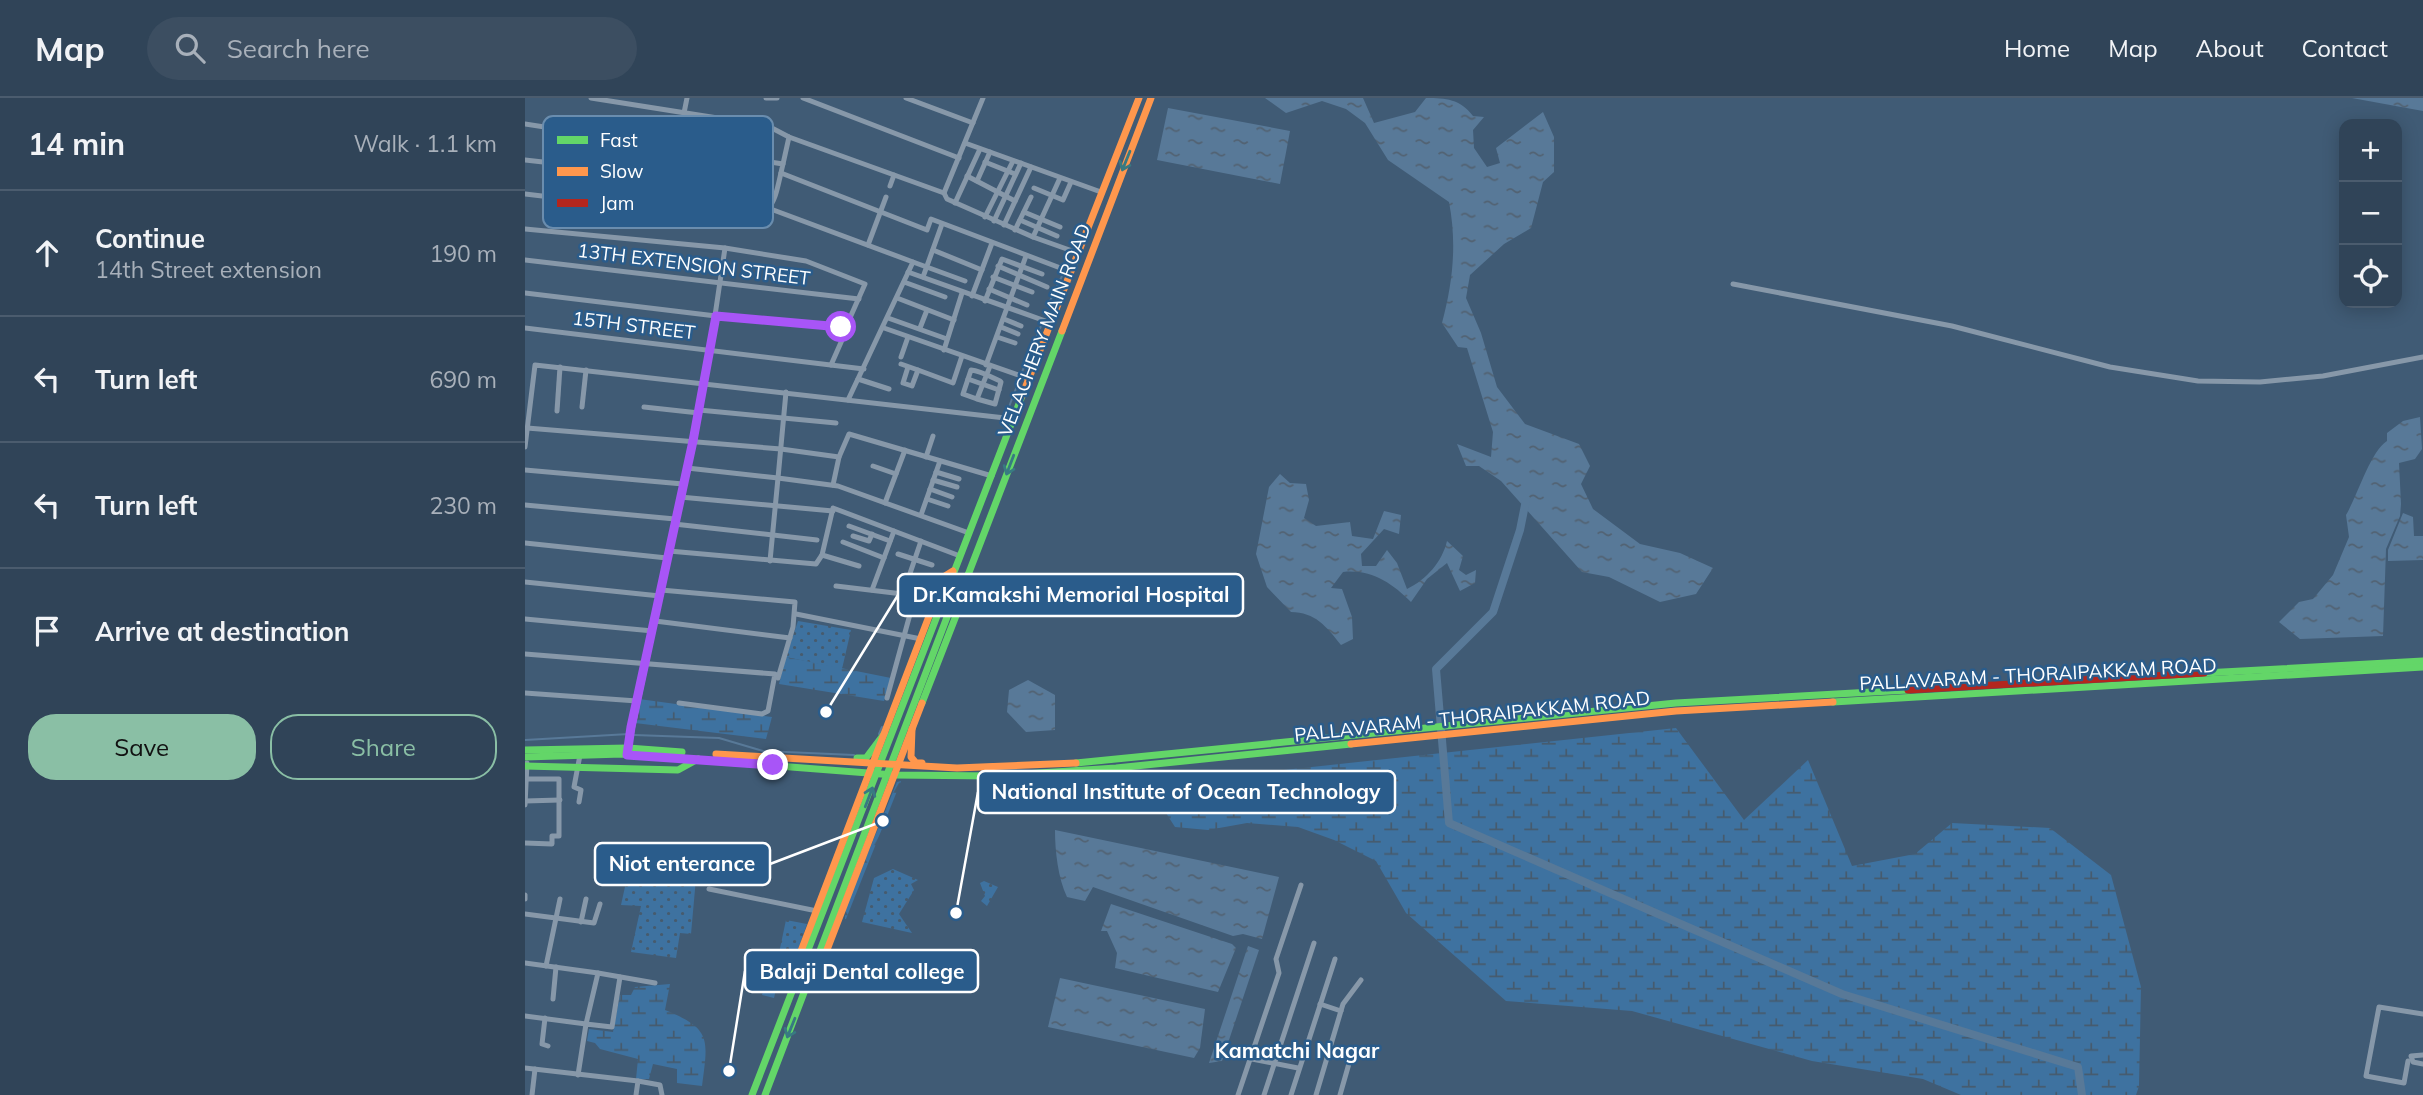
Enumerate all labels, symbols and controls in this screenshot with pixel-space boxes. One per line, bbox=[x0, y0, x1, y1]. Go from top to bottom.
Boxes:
search box bbox=[147, 17, 637, 80]
text: Map bbox=[35, 28, 105, 69]
icon: search bbox=[171, 29, 209, 67]
text: Search here bbox=[227, 32, 370, 65]
text: Home bbox=[2004, 33, 2070, 63]
text: Map bbox=[2108, 33, 2158, 63]
text: About bbox=[2196, 33, 2264, 63]
text: Contact bbox=[2302, 33, 2388, 63]
legend bbox=[543, 116, 773, 228]
map controls bbox=[2339, 119, 2402, 308]
button: + bbox=[2339, 119, 2402, 182]
text: 14 min bbox=[28, 125, 125, 163]
text: Fast bbox=[600, 128, 638, 152]
text: Walk · 1.1 km bbox=[353, 129, 497, 158]
one-way arrow bbox=[1119, 150, 1132, 172]
text: Slow bbox=[600, 159, 644, 183]
button: − bbox=[2339, 182, 2402, 245]
text: Jam bbox=[600, 191, 634, 215]
street label: VELACHERY MAIN ROAD bbox=[992, 220, 1096, 440]
text: Continue bbox=[95, 222, 205, 255]
icon: ahead bbox=[28, 234, 66, 272]
street label: 13TH EXTENSION STREET bbox=[576, 238, 812, 290]
text: 190 m bbox=[429, 239, 497, 268]
button: locate bbox=[2339, 245, 2402, 308]
text: 14th Street extension bbox=[95, 255, 322, 284]
street label: 15TH STREET bbox=[571, 306, 697, 345]
route start bbox=[825, 311, 856, 342]
icon: left bbox=[28, 360, 66, 398]
text: Turn left bbox=[95, 363, 197, 396]
text: 690 m bbox=[429, 365, 497, 394]
one-way arrow bbox=[1002, 454, 1015, 476]
icon: left bbox=[28, 486, 66, 524]
text: Turn left bbox=[95, 489, 197, 522]
text: 230 m bbox=[429, 491, 497, 520]
callout: Dr.Kamakshi Memorial Hospital bbox=[898, 574, 1243, 616]
text: Dr.Kamakshi Memorial Hospital bbox=[913, 581, 1229, 607]
icon: arrive bbox=[28, 612, 66, 650]
text: Arrive at destination bbox=[95, 615, 350, 648]
street label: PALLAVARAM - THORAIPAKKAM ROAD bbox=[1859, 653, 2217, 695]
street label: PALLAVARAM - THORAIPAKKAM ROAD bbox=[1293, 685, 1651, 747]
button: Save bbox=[28, 714, 256, 780]
button: Share bbox=[270, 714, 497, 780]
route end bbox=[757, 749, 788, 780]
callout: National Institute of Ocean Technology bbox=[978, 771, 1395, 813]
text: National Institute of Ocean Technology bbox=[992, 778, 1381, 804]
one-way arrow bbox=[863, 787, 876, 809]
callout: Niot enterance bbox=[595, 843, 770, 885]
text: Niot enterance bbox=[609, 850, 755, 876]
callout: Balaji Dental college bbox=[745, 950, 978, 992]
text: Balaji Dental college bbox=[760, 958, 964, 984]
one-way arrow bbox=[783, 1017, 796, 1038]
district label: Kamatchi Nagar bbox=[1215, 1037, 1380, 1063]

